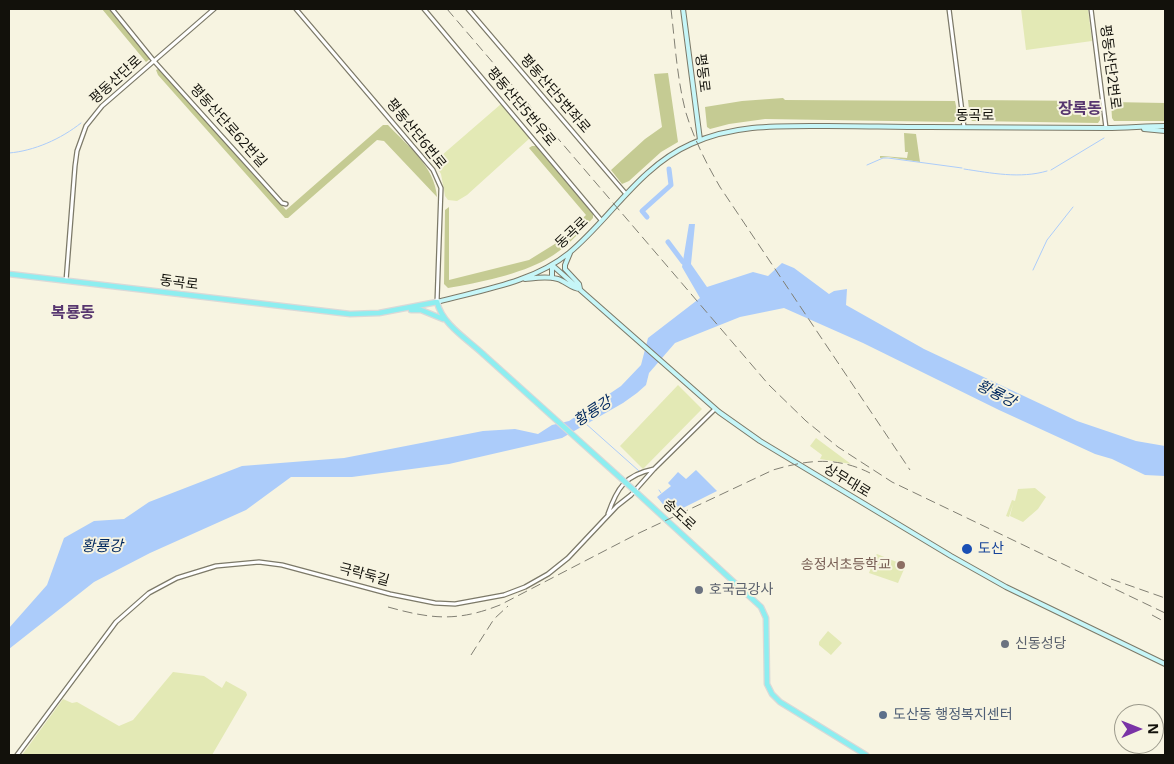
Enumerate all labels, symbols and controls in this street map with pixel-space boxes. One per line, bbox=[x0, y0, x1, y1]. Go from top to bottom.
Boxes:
street label: 평동산단2번로 bbox=[1096, 24, 1124, 110]
street label: 평동산단5번좌로 bbox=[516, 51, 594, 137]
street label: 평동산단로 bbox=[86, 52, 146, 108]
street label: 평동로 bbox=[691, 53, 713, 93]
street label: 평동산단5번우로 bbox=[483, 64, 559, 150]
street label: 평동산단로62번길 bbox=[186, 81, 270, 171]
street label: 평동산단6번로 bbox=[383, 96, 449, 172]
district label: 장록동 bbox=[1058, 99, 1102, 119]
street label: 동곡로 bbox=[956, 108, 994, 124]
street label: 동곡로 bbox=[552, 214, 592, 252]
street label: 동곡로 bbox=[159, 272, 199, 294]
district label: 복룡동 bbox=[51, 303, 95, 323]
water label: 황룡강 bbox=[973, 377, 1019, 411]
water label: 황룡강 bbox=[571, 393, 615, 431]
street label: 상무대로 bbox=[821, 461, 873, 501]
street label: 송도로 bbox=[659, 496, 699, 534]
water label: 황룡강 bbox=[81, 538, 123, 556]
place label: 도산 bbox=[978, 541, 1004, 557]
marker: 도산 bbox=[960, 542, 974, 556]
place label: 송정서초등학교 bbox=[801, 557, 891, 573]
marker: 송정서초등학교 bbox=[895, 559, 907, 571]
street label: 극락둑길 bbox=[337, 560, 391, 590]
place label: 호국금강사 bbox=[709, 582, 773, 598]
marker: 호국금강사 bbox=[693, 584, 705, 596]
place label: 신동성당 bbox=[1015, 636, 1067, 652]
marker: 신동성당 bbox=[999, 638, 1011, 650]
north arrow bbox=[1114, 704, 1164, 754]
place label: 도산동 행정복지센터 bbox=[893, 707, 1013, 723]
marker: 도산동 행정복지센터 bbox=[877, 709, 889, 721]
text: N bbox=[1144, 723, 1163, 735]

